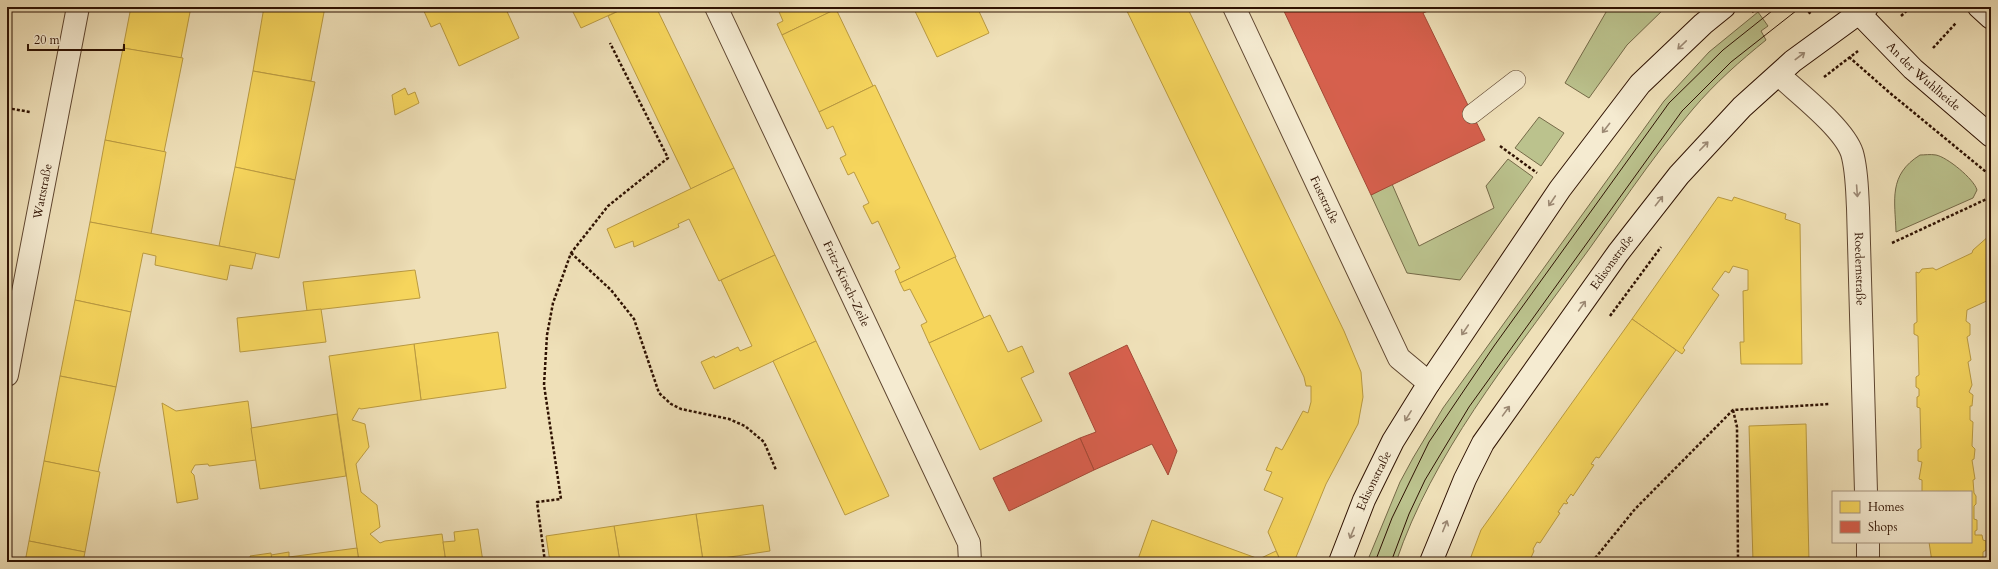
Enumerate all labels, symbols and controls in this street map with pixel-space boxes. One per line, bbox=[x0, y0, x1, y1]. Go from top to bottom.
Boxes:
scale bar bbox=[28, 26, 124, 52]
text: 20 m bbox=[34, 32, 61, 48]
street label: An der Wuhlheide bbox=[1883, 38, 1964, 114]
one-way arrow bbox=[1676, 40, 1687, 49]
one-way arrow bbox=[1794, 52, 1805, 60]
one-way arrow bbox=[1602, 122, 1610, 133]
one-way arrow bbox=[1700, 140, 1709, 151]
street label: Wattstraße bbox=[29, 162, 56, 221]
street label: Fuststraße bbox=[1306, 173, 1343, 226]
one-way arrow bbox=[1853, 184, 1860, 197]
one-way arrow bbox=[1654, 195, 1663, 206]
one-way arrow bbox=[1548, 196, 1556, 207]
street label: Edisonstraße bbox=[1586, 231, 1637, 293]
street label: Roedernstraße bbox=[1851, 232, 1869, 306]
street label: Fritz-Kirsch-Zeile bbox=[819, 238, 874, 329]
one-way arrow bbox=[1578, 300, 1586, 311]
one-way arrow bbox=[1461, 324, 1469, 335]
one-way arrow bbox=[1502, 406, 1510, 417]
one-way arrow bbox=[1404, 410, 1412, 422]
street label: Edisonstraße bbox=[1353, 448, 1395, 513]
legend bbox=[1832, 491, 1972, 543]
text: Homes bbox=[1868, 499, 1904, 515]
text: Shops bbox=[1868, 519, 1897, 535]
one-way arrow bbox=[1442, 520, 1450, 532]
one-way arrow bbox=[1347, 526, 1355, 538]

